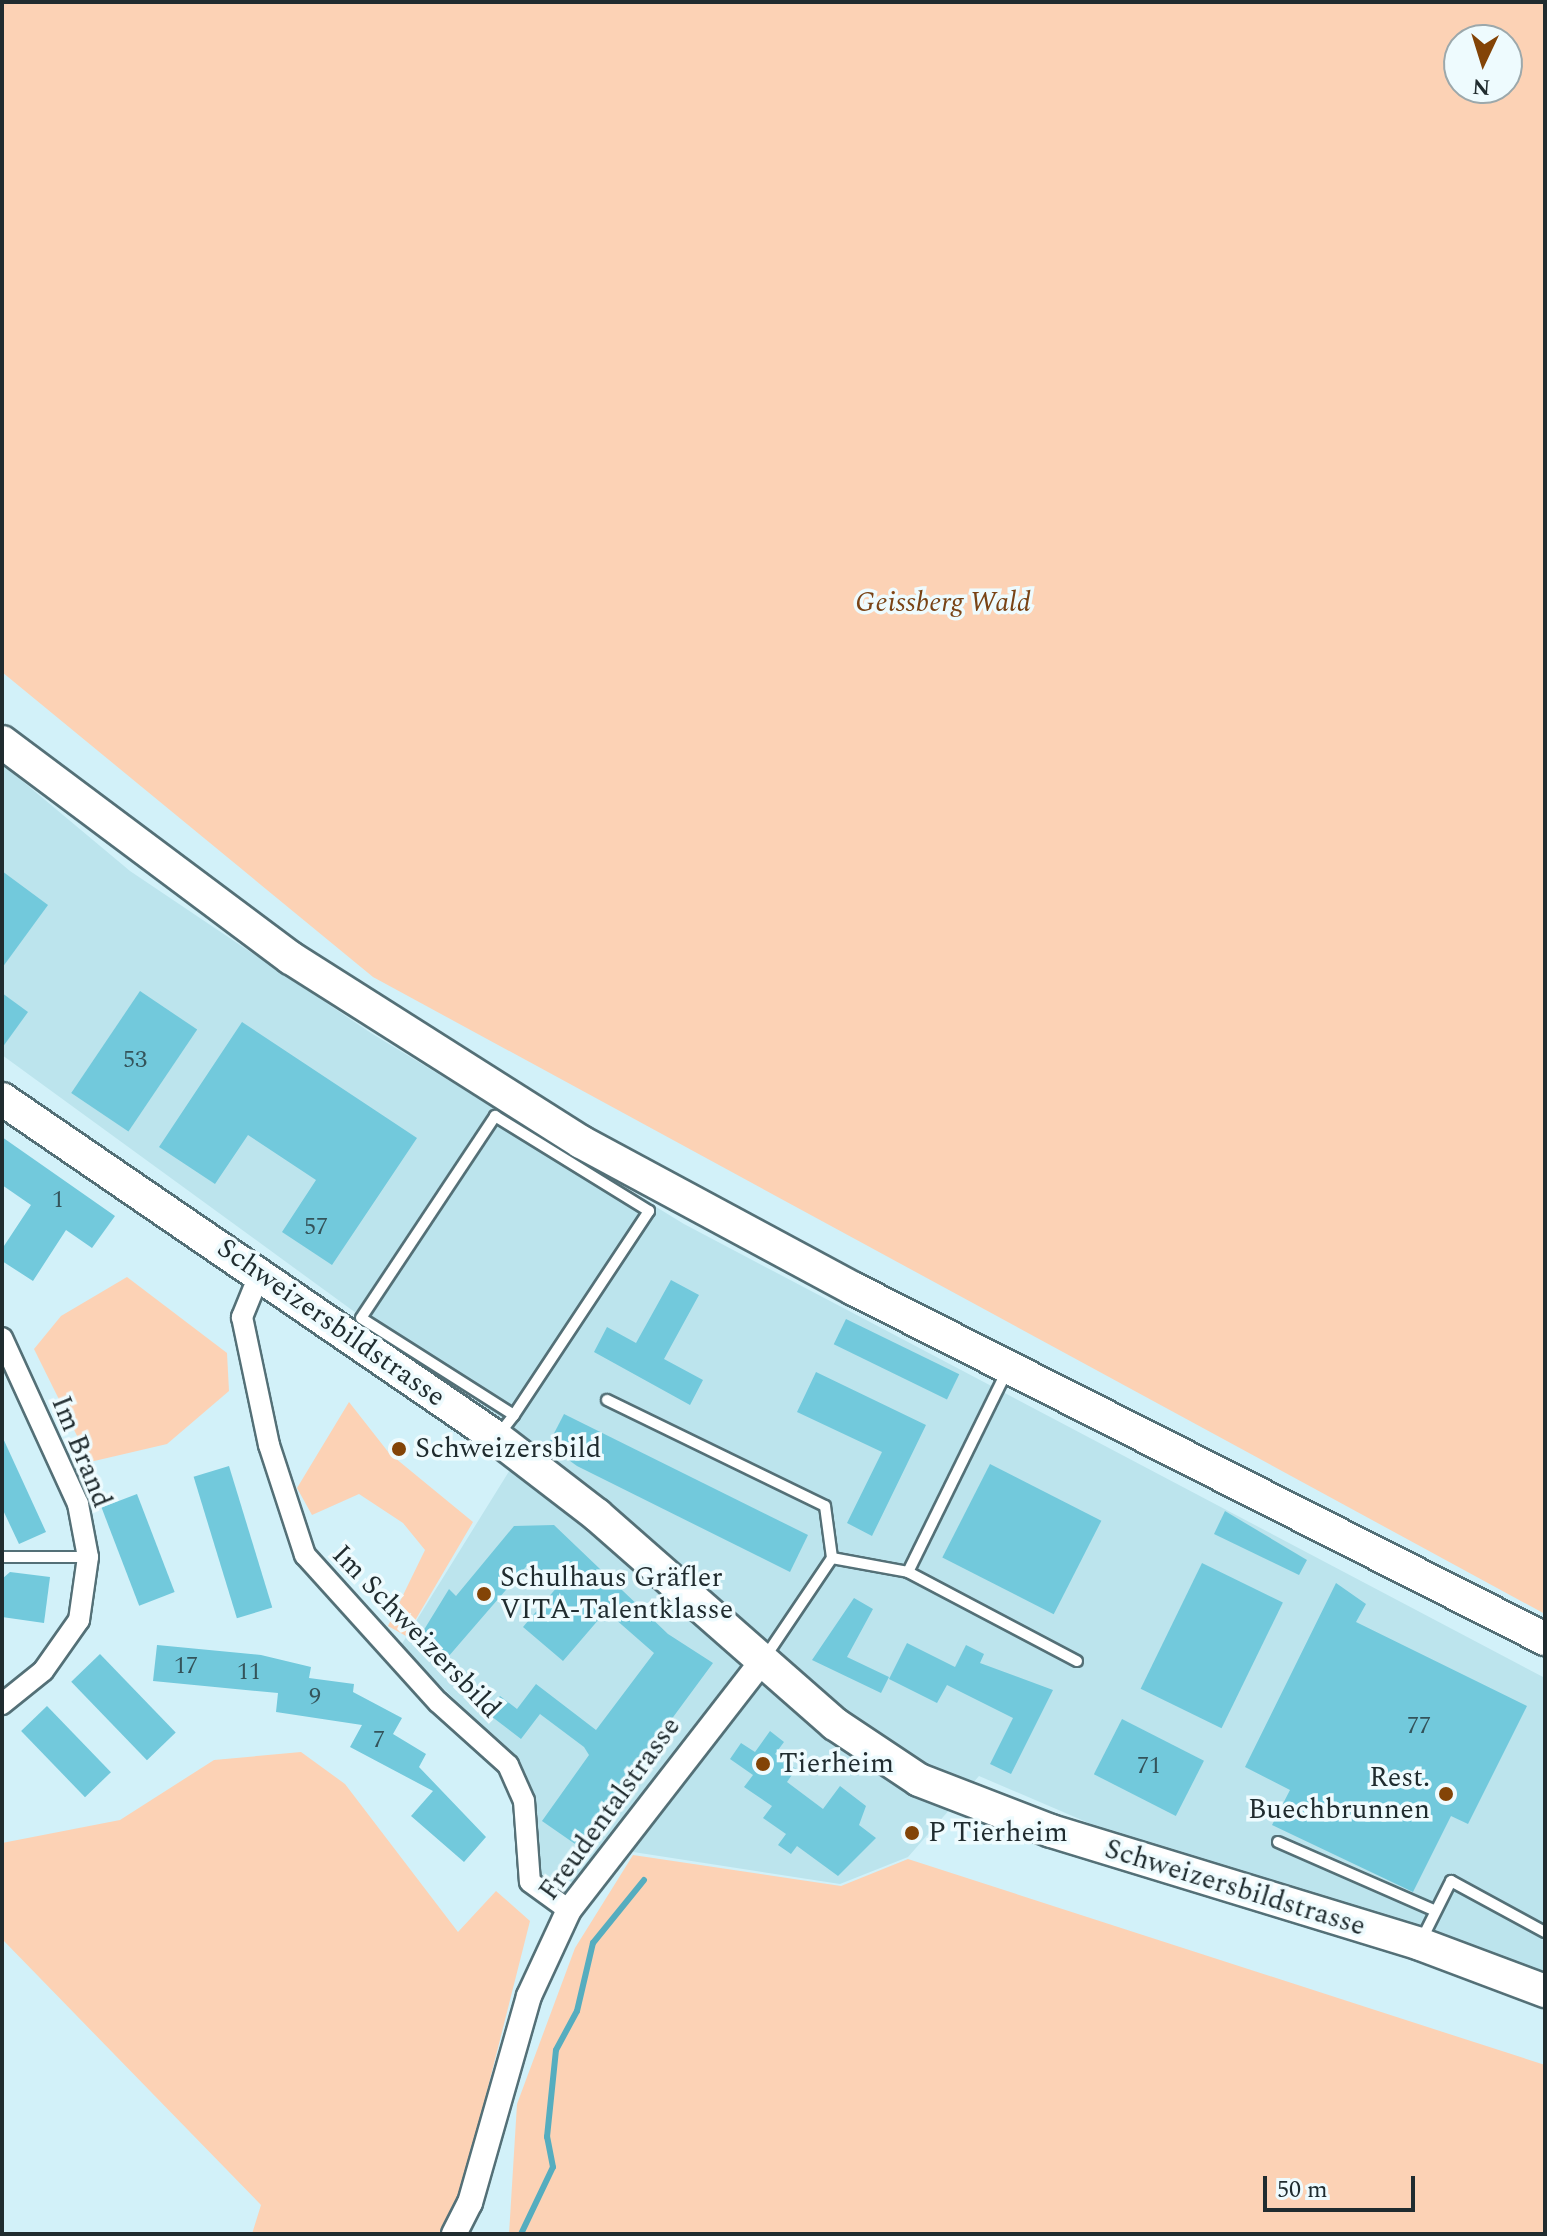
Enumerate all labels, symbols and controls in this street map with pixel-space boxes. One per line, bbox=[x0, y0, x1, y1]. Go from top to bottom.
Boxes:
north arrow bbox=[1443, 24, 1523, 104]
text: N bbox=[1471, 69, 1492, 104]
park label: Geissberg Wald bbox=[855, 586, 1031, 620]
house number: 53 bbox=[123, 1047, 147, 1075]
house number: 1 bbox=[52, 1187, 64, 1215]
house number: 57 bbox=[304, 1214, 328, 1242]
street label: Schweizersbildstrasse bbox=[210, 1232, 452, 1414]
street label: Im Brand bbox=[43, 1391, 119, 1513]
place label: Schweizersbild bbox=[415, 1432, 601, 1466]
marker: Schweizersbild bbox=[390, 1440, 408, 1458]
street label: Im Schweizersbild bbox=[325, 1538, 507, 1726]
place label: Schulhaus Gräfler VITA-Talentklasse bbox=[500, 1561, 733, 1627]
marker: Schulhaus Gräfler VITA-Talentklasse bbox=[475, 1585, 493, 1603]
house number: 17 bbox=[174, 1653, 198, 1681]
house number: 11 bbox=[237, 1659, 261, 1687]
house number: 9 bbox=[309, 1684, 321, 1712]
street label: Freudentalstrasse bbox=[532, 1711, 688, 1907]
house number: 77 bbox=[1407, 1713, 1431, 1741]
house number: 7 bbox=[373, 1727, 385, 1755]
place label: Tierheim bbox=[779, 1747, 894, 1781]
house number: 71 bbox=[1137, 1753, 1161, 1781]
marker: Tierheim bbox=[754, 1755, 772, 1773]
place label: Rest. Buechbrunnen bbox=[1248, 1761, 1430, 1827]
marker: Rest. Buechbrunnen bbox=[1437, 1785, 1455, 1803]
place label: P Tierheim bbox=[928, 1816, 1068, 1850]
marker: P Tierheim bbox=[903, 1824, 921, 1842]
street label: Schweizersbildstrasse bbox=[1101, 1832, 1369, 1944]
scale bar bbox=[1267, 2160, 1419, 2210]
text: 50 m bbox=[1277, 2172, 1328, 2208]

